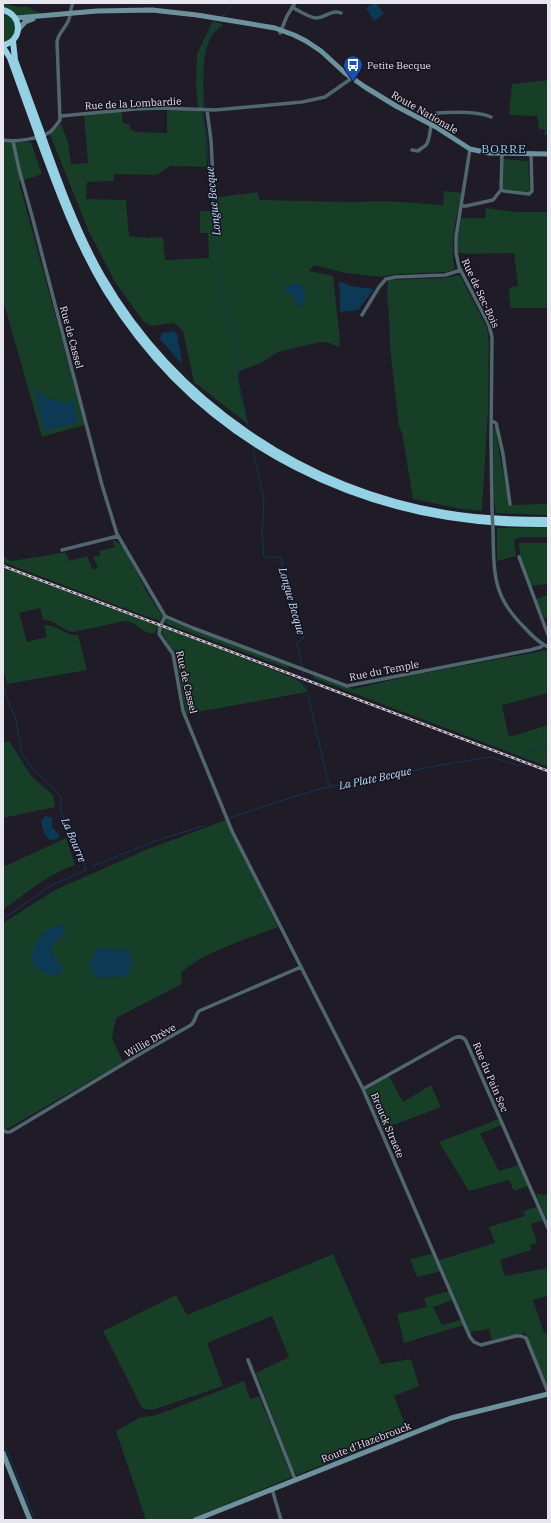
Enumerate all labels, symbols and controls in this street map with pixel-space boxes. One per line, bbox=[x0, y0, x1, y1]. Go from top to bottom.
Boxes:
bus stop icon: Petite Becque bbox=[342, 54, 364, 82]
place label: Petite Becque bbox=[367, 59, 431, 72]
street label: Route Nationale bbox=[389, 88, 461, 137]
street label: Rue de la Lombardie bbox=[84, 94, 182, 113]
district label: BORRE bbox=[481, 141, 527, 156]
water label: Longue Becque bbox=[202, 166, 224, 237]
street label: Rue de Sec-Bois bbox=[459, 257, 502, 330]
street label: Rue de Cassel bbox=[57, 304, 86, 370]
water label: Longue Becque bbox=[275, 565, 308, 636]
street label: Rue de Cassel bbox=[173, 649, 200, 715]
street label: Rue du Temple bbox=[348, 657, 420, 684]
water label: La Plate Becque bbox=[336, 763, 413, 793]
water label: La Bourre bbox=[58, 815, 90, 865]
street label: Willie Drève bbox=[122, 1021, 178, 1060]
street label: Rue du Pain Sec bbox=[470, 1040, 511, 1114]
street label: Brouck Straete bbox=[368, 1091, 407, 1160]
street label: Route d'Hazebrouck bbox=[319, 1419, 413, 1466]

